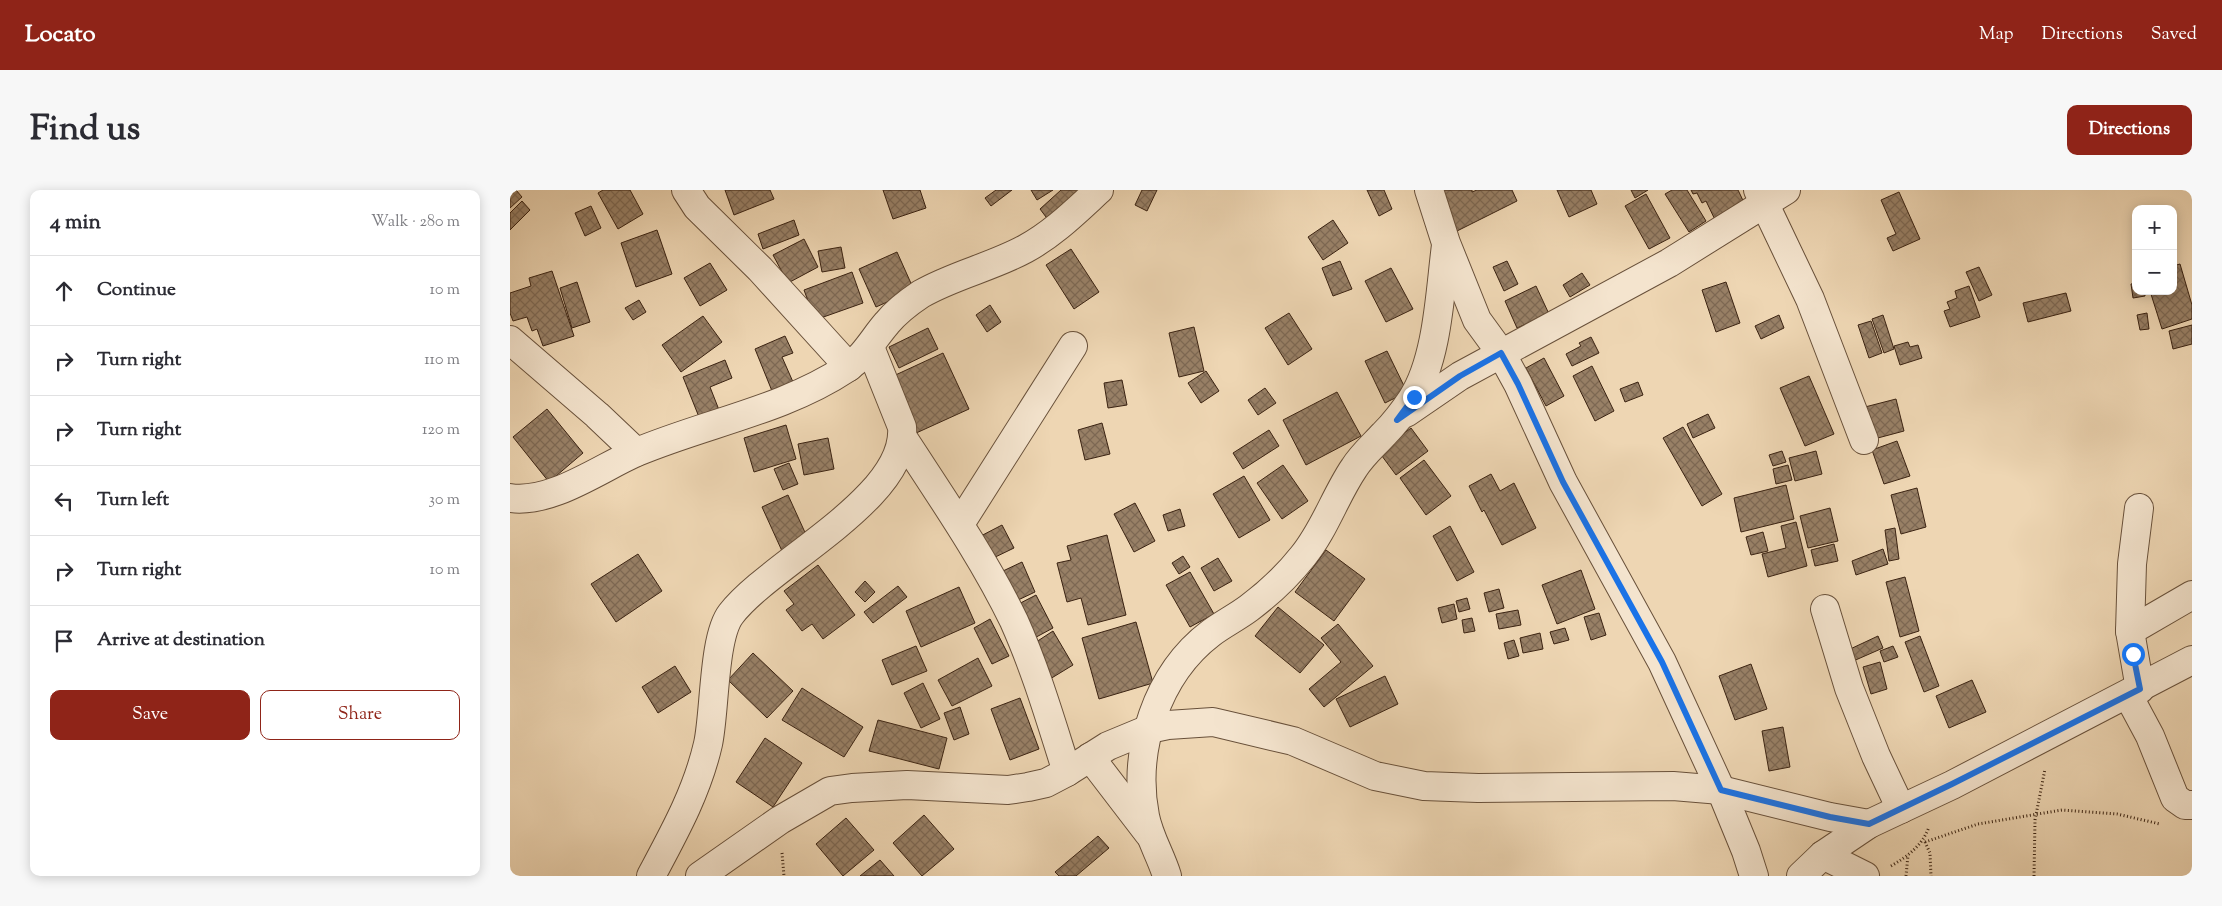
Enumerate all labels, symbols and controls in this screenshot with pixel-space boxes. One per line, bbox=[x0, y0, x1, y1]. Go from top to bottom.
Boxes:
text: Locato bbox=[25, 18, 96, 52]
text: Map bbox=[1979, 22, 2014, 48]
text: Directions bbox=[2042, 22, 2123, 48]
text: Saved bbox=[2151, 22, 2197, 48]
text: Find us bbox=[30, 105, 140, 156]
button: Directions bbox=[2067, 105, 2192, 155]
map controls bbox=[2132, 205, 2177, 295]
button: + bbox=[2132, 205, 2177, 250]
text: 4 min bbox=[50, 208, 101, 238]
text: Walk · 280 m bbox=[371, 211, 460, 234]
button: − bbox=[2132, 250, 2177, 295]
icon: ahead bbox=[50, 277, 78, 305]
text: Continue bbox=[97, 277, 176, 304]
text: 10 m bbox=[430, 279, 460, 302]
icon: right bbox=[50, 347, 78, 375]
text: Turn right bbox=[97, 347, 181, 374]
text: 110 m bbox=[424, 349, 460, 372]
route end bbox=[1403, 386, 1426, 409]
icon: right bbox=[50, 417, 78, 445]
text: Turn right bbox=[97, 417, 181, 444]
text: 120 m bbox=[422, 419, 460, 442]
icon: left bbox=[50, 487, 78, 515]
text: Turn left bbox=[97, 487, 169, 514]
text: 30 m bbox=[429, 489, 460, 512]
icon: right bbox=[50, 557, 78, 585]
text: Turn right bbox=[97, 557, 181, 584]
text: 10 m bbox=[430, 559, 460, 582]
icon: arrive bbox=[50, 627, 78, 655]
text: Arrive at destination bbox=[97, 627, 265, 654]
route start bbox=[2122, 643, 2145, 666]
button: Save bbox=[50, 690, 250, 740]
button: Share bbox=[260, 690, 460, 740]

